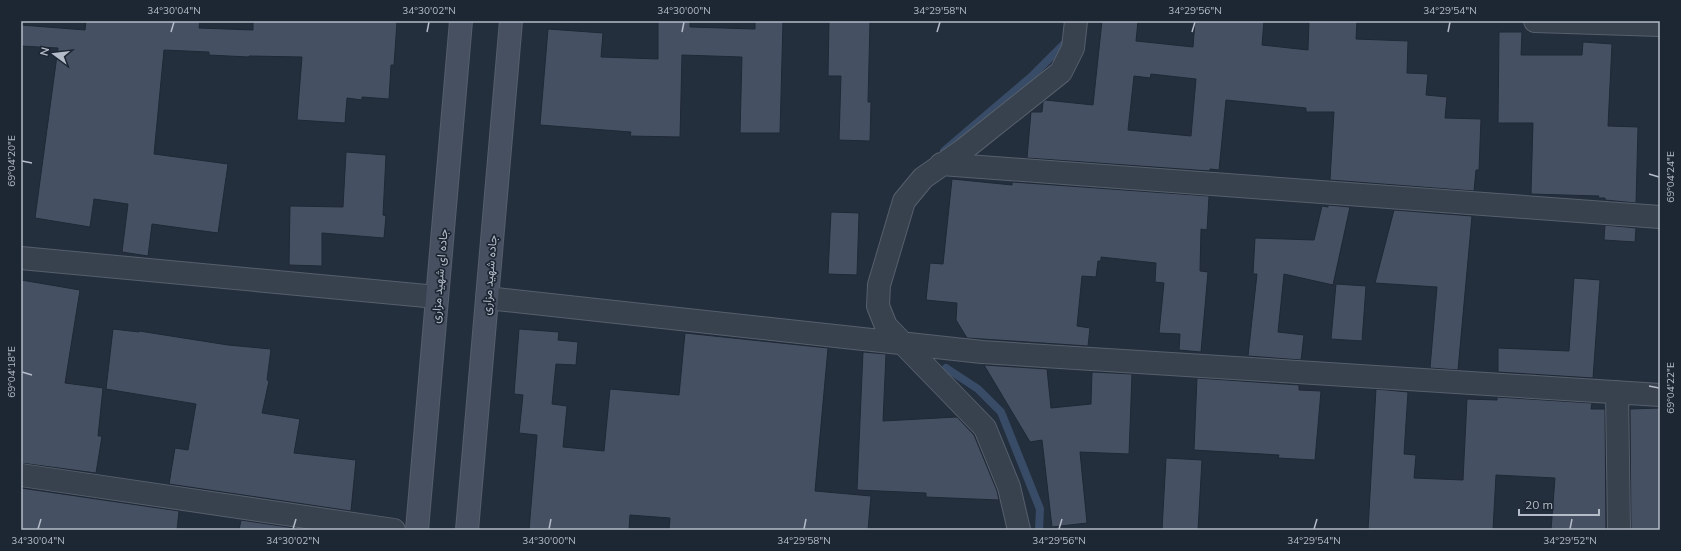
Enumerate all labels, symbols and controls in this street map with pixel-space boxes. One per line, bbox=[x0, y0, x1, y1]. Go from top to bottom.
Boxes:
text: 34°30'04"N bbox=[147, 4, 201, 17]
text: 34°30'02"N bbox=[402, 4, 456, 17]
text: 34°30'00"N bbox=[657, 4, 711, 17]
text: 34°29'58"N bbox=[913, 4, 967, 17]
text: 34°29'56"N bbox=[1168, 4, 1222, 17]
text: 34°29'54"N bbox=[1423, 4, 1477, 17]
north arrow bbox=[34, 34, 74, 74]
text: N bbox=[37, 46, 52, 57]
text: 69°04'20"E bbox=[5, 135, 18, 187]
text: 69°04'24"E bbox=[1664, 151, 1677, 203]
street label: جاده ای شهید مزاری bbox=[427, 228, 452, 324]
street label: جاده شهید مزاری bbox=[478, 234, 501, 316]
text: 69°04'18"E bbox=[5, 346, 18, 398]
text: 69°04'22"E bbox=[1664, 362, 1677, 414]
scale bar bbox=[1519, 491, 1599, 517]
text: 20 m bbox=[1525, 497, 1553, 512]
text: 34°30'04"N bbox=[11, 534, 65, 547]
text: 34°30'02"N bbox=[266, 534, 320, 547]
text: 34°30'00"N bbox=[522, 534, 576, 547]
text: 34°29'58"N bbox=[777, 534, 831, 547]
text: 34°29'56"N bbox=[1032, 534, 1086, 547]
text: 34°29'54"N bbox=[1287, 534, 1341, 547]
text: 34°29'52"N bbox=[1543, 534, 1597, 547]

